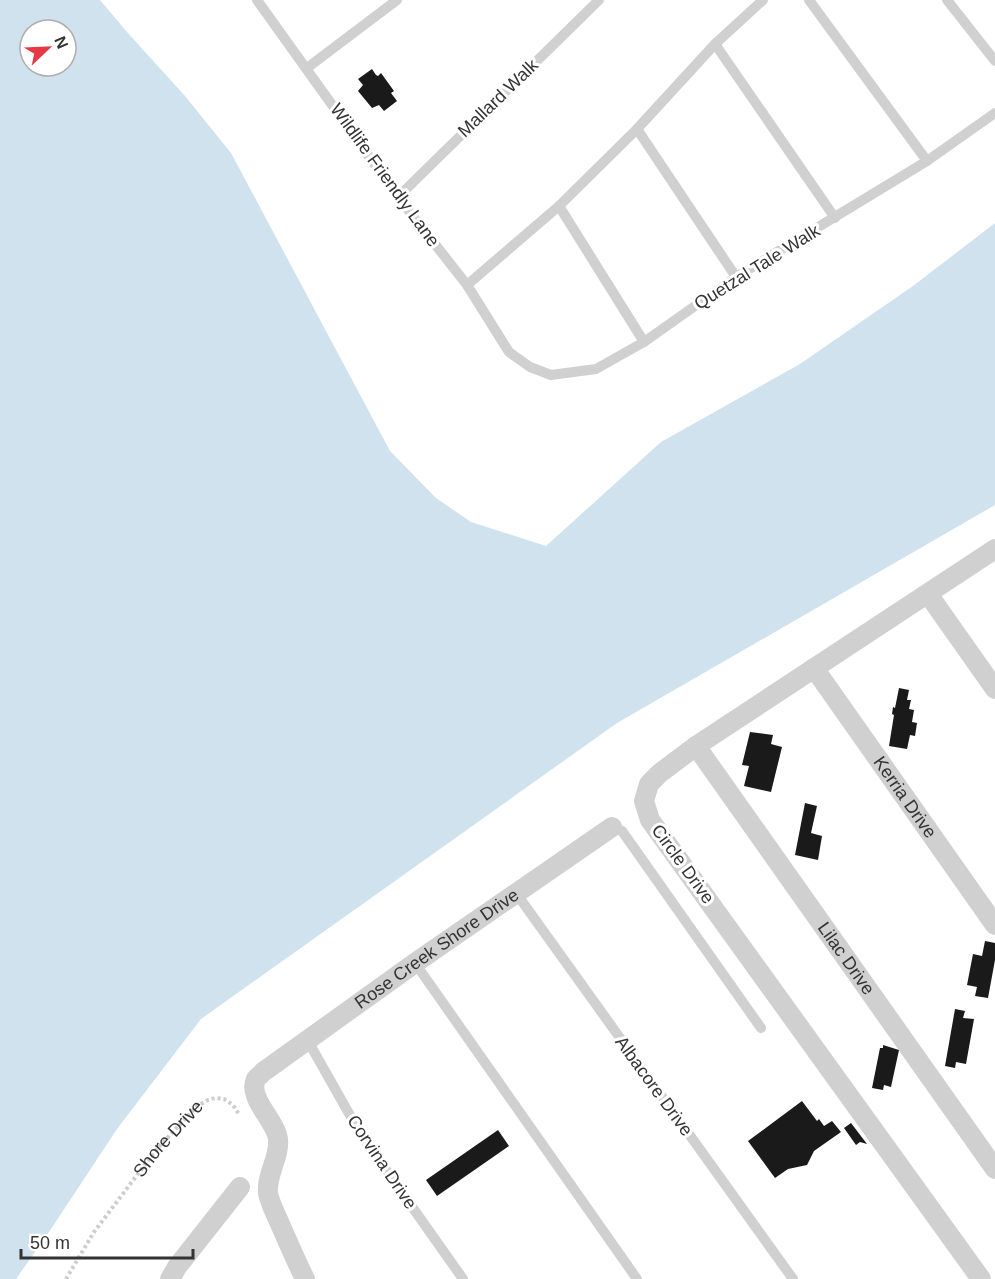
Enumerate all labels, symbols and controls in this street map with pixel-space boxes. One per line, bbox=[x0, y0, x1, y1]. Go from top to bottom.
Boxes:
north arrow bbox=[18, 18, 78, 78]
text: N bbox=[51, 34, 71, 51]
street label: Mallard Walk bbox=[454, 54, 543, 141]
street label: Wildlife Friendly Lane bbox=[326, 100, 444, 250]
street label: Quetzal Tale Walk bbox=[691, 220, 824, 314]
street label: Kerria Drive bbox=[869, 753, 941, 842]
street label: Circle Drive bbox=[648, 820, 718, 908]
street label: Rose Creek Shore Drive bbox=[351, 885, 522, 1013]
street label: Lilac Drive bbox=[814, 918, 879, 998]
street label: Albacore Drive bbox=[611, 1032, 697, 1140]
street label: Shore Drive bbox=[129, 1096, 207, 1181]
street label: Corvina Drive bbox=[343, 1111, 421, 1213]
scale bar bbox=[21, 1222, 194, 1260]
text: 50 m bbox=[30, 1233, 70, 1253]

